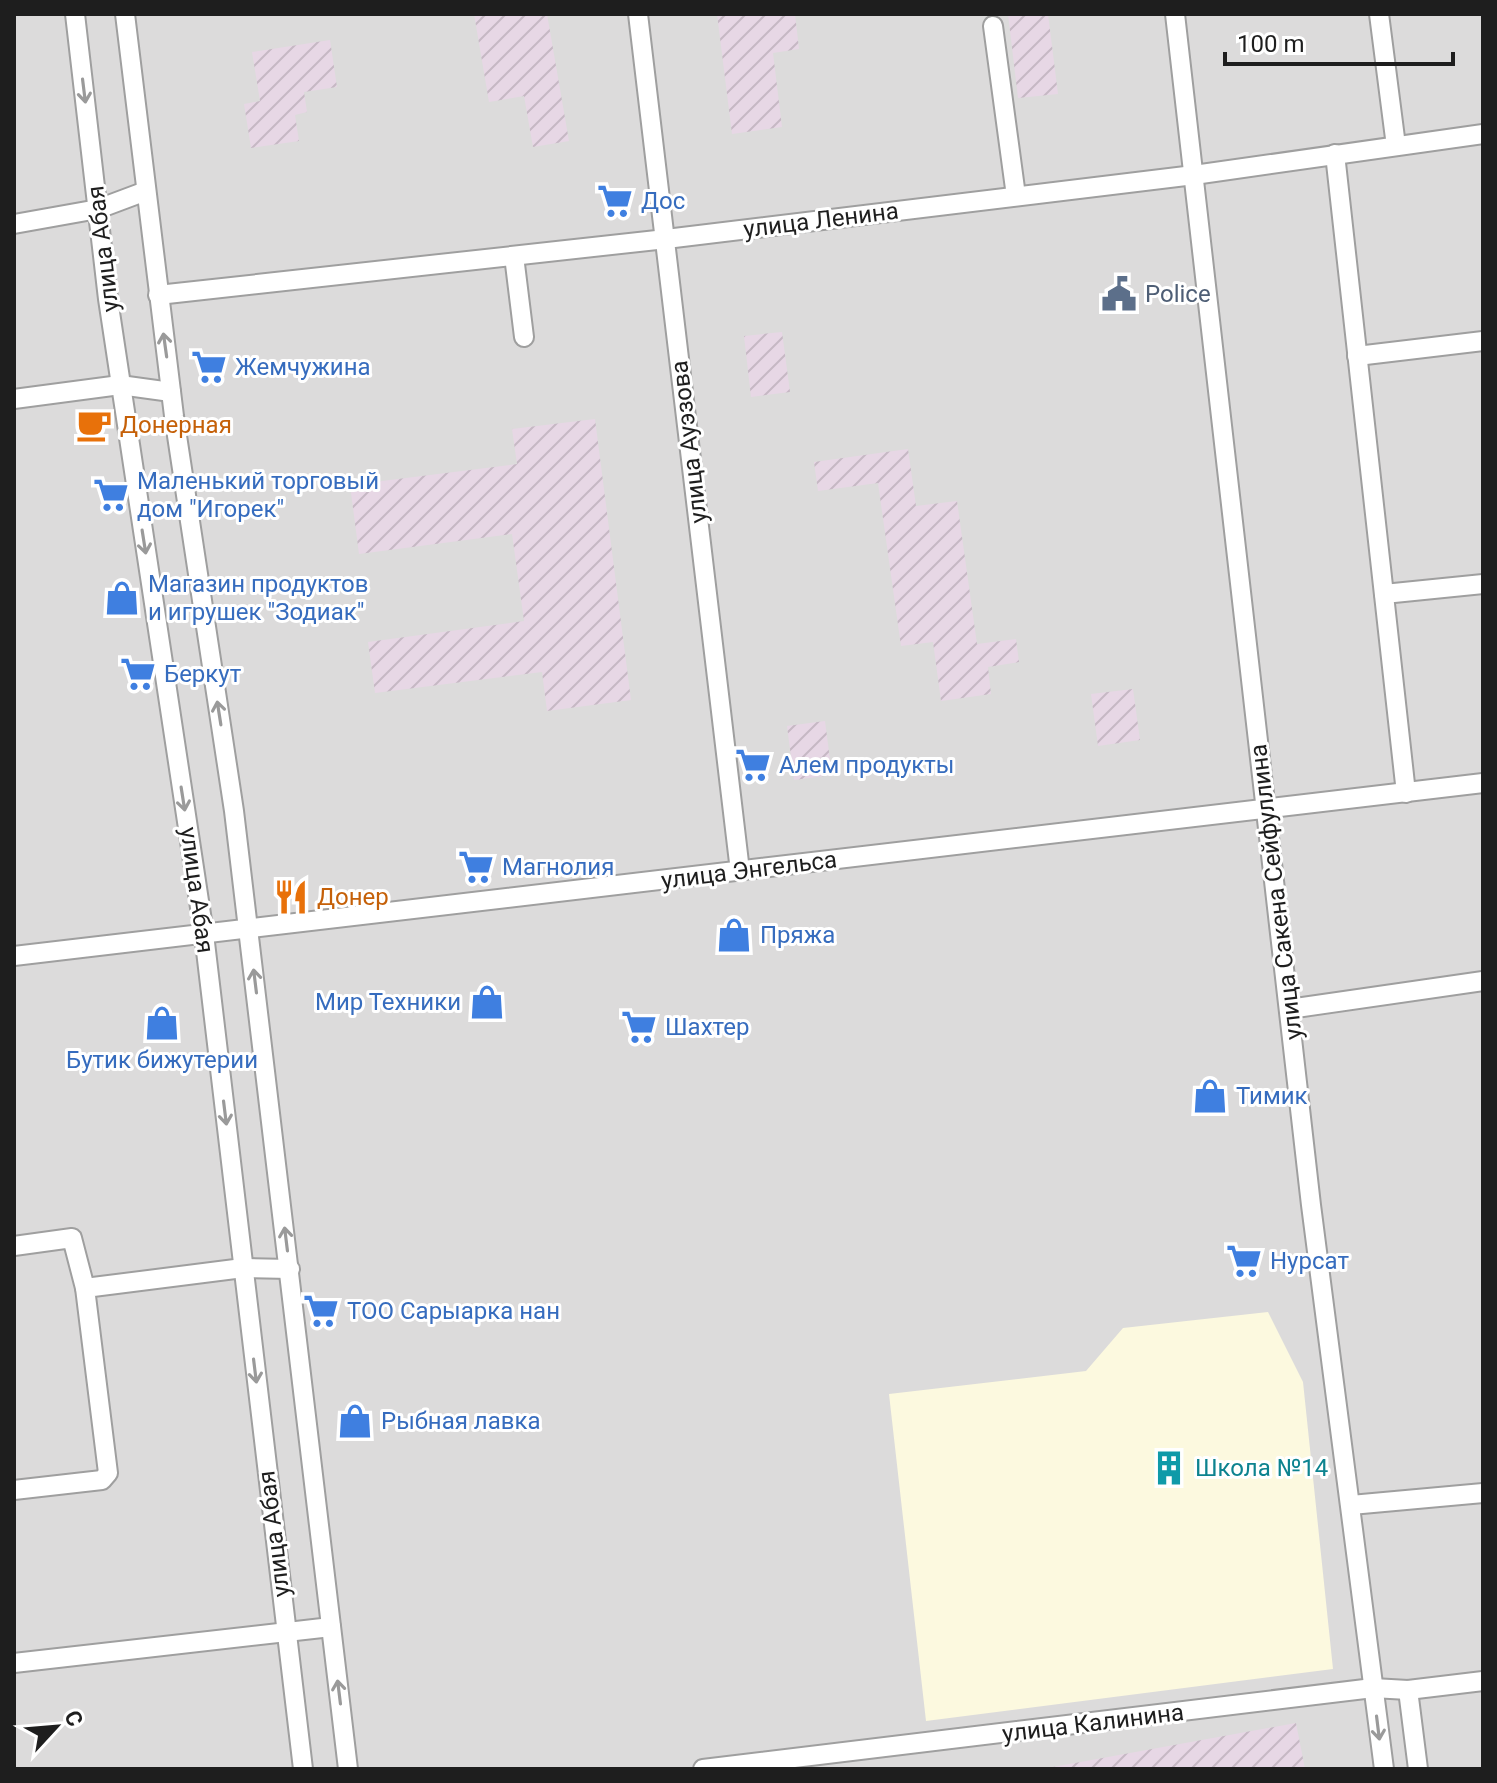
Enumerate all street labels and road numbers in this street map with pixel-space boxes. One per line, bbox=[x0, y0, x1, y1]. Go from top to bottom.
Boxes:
street label: улица Абая bbox=[81, 184, 125, 314]
street label: улица Ленина bbox=[742, 197, 900, 243]
street label: улица Ауэзова bbox=[665, 359, 713, 525]
street label: улица Сакена Сейфуллина bbox=[1244, 743, 1308, 1041]
street label: улица Абая bbox=[174, 825, 220, 955]
street label: улица Энгельса bbox=[659, 845, 839, 895]
street label: улица Абая bbox=[252, 1469, 296, 1599]
street label: улица Калинина bbox=[1001, 1698, 1185, 1748]

